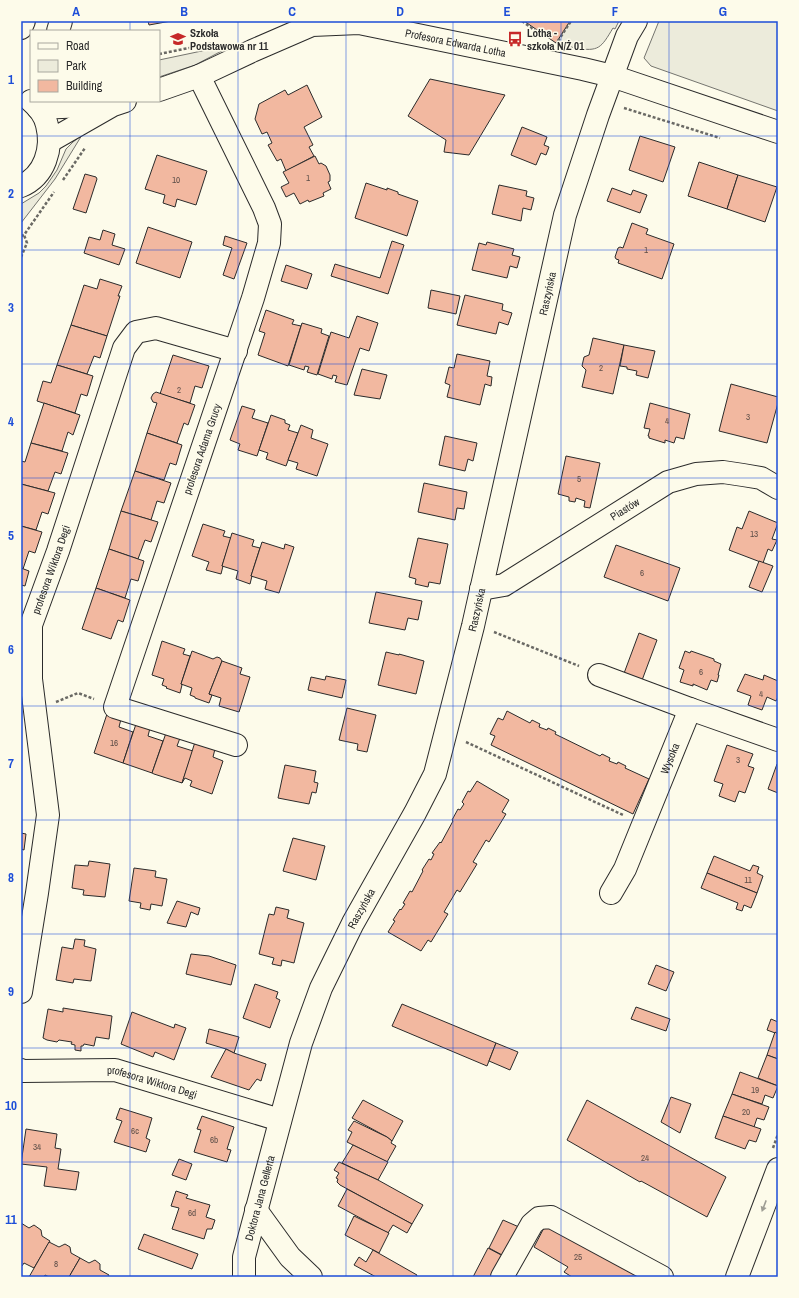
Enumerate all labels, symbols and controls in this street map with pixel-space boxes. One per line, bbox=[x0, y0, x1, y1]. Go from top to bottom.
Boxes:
text: A bbox=[72, 3, 80, 20]
text: B bbox=[180, 3, 188, 20]
text: C bbox=[288, 3, 296, 20]
text: D bbox=[396, 3, 404, 20]
text: E bbox=[503, 3, 511, 20]
text: F bbox=[612, 3, 619, 20]
text: G bbox=[719, 3, 727, 20]
place label: Szkoła Podstawowa nr 11 bbox=[190, 26, 268, 53]
street label: Profesora Edwarda Lotha bbox=[404, 26, 507, 60]
place label: Lotha - szkoła N/Ż 01 bbox=[527, 26, 584, 53]
legend bbox=[30, 30, 160, 102]
school or university icon: Szkoła Podstawowa nr 11 bbox=[169, 30, 187, 48]
bus stop icon: Lotha - szkoła N/Ż 01 bbox=[506, 30, 524, 48]
text: Road bbox=[66, 38, 90, 54]
text: Park bbox=[66, 58, 86, 74]
text: 1 bbox=[8, 71, 14, 88]
text: Building bbox=[66, 78, 103, 94]
house number: 1 bbox=[306, 172, 310, 184]
house number: 10 bbox=[172, 174, 180, 186]
text: 2 bbox=[8, 185, 14, 202]
house number: 1 bbox=[644, 244, 648, 256]
street label: Raszyńska bbox=[536, 270, 559, 317]
text: 3 bbox=[8, 299, 14, 316]
house number: 2 bbox=[599, 362, 603, 374]
house number: 2 bbox=[177, 384, 181, 396]
street label: profesora Adama Grucy bbox=[180, 401, 224, 496]
house number: 3 bbox=[746, 411, 750, 423]
text: 4 bbox=[8, 413, 14, 430]
house number: 4 bbox=[665, 415, 669, 427]
house number: 5 bbox=[577, 473, 581, 485]
street label: Piastów bbox=[607, 494, 643, 524]
street label: profesora Wiktora Degi bbox=[29, 523, 73, 616]
text: 5 bbox=[8, 527, 14, 544]
house number: 13 bbox=[750, 528, 758, 540]
house number: 6 bbox=[640, 567, 644, 579]
street label: Raszyńska bbox=[465, 587, 488, 633]
text: 6 bbox=[8, 641, 14, 658]
house number: 6 bbox=[699, 666, 703, 678]
house number: 4 bbox=[759, 688, 763, 700]
house number: 16 bbox=[110, 737, 118, 749]
street label: Wysoka bbox=[657, 741, 682, 776]
house number: 3 bbox=[736, 754, 740, 766]
text: 7 bbox=[8, 755, 14, 772]
text: 8 bbox=[8, 869, 14, 886]
house number: 11 bbox=[744, 874, 752, 886]
street label: Raszyńska bbox=[344, 886, 378, 931]
text: 9 bbox=[8, 983, 14, 1000]
street label: profesora Wiktora Degi bbox=[107, 1063, 199, 1101]
house number: 19 bbox=[751, 1084, 759, 1096]
text: 10 bbox=[5, 1097, 17, 1114]
house number: 20 bbox=[742, 1106, 750, 1118]
house number: 6c bbox=[131, 1125, 139, 1137]
house number: 6b bbox=[210, 1134, 218, 1146]
house number: 34 bbox=[33, 1141, 41, 1153]
house number: 24 bbox=[641, 1152, 649, 1164]
street label: Doktora Jana Gellerta bbox=[242, 1154, 278, 1242]
one-way arrow bbox=[761, 1200, 767, 1212]
house number: 6d bbox=[188, 1207, 196, 1219]
text: 11 bbox=[5, 1211, 17, 1228]
house number: 25 bbox=[574, 1251, 582, 1263]
house number: 8 bbox=[54, 1258, 58, 1270]

